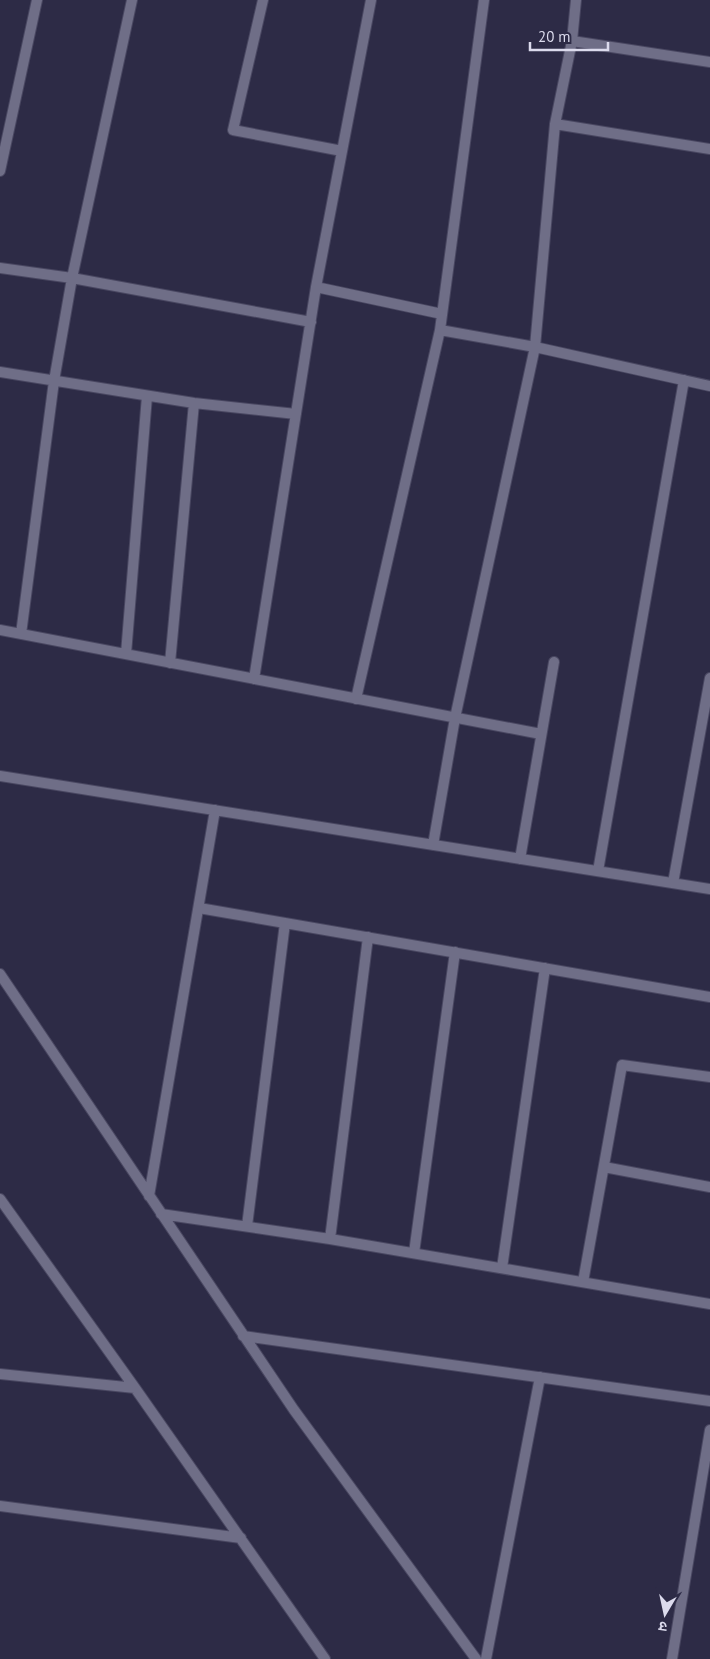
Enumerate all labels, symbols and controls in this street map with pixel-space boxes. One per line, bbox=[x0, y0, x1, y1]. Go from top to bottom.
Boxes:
scale bar bbox=[530, 20, 608, 52]
text: 20 m bbox=[538, 27, 571, 46]
north arrow bbox=[640, 1589, 690, 1639]
text: उ bbox=[657, 1617, 668, 1636]

